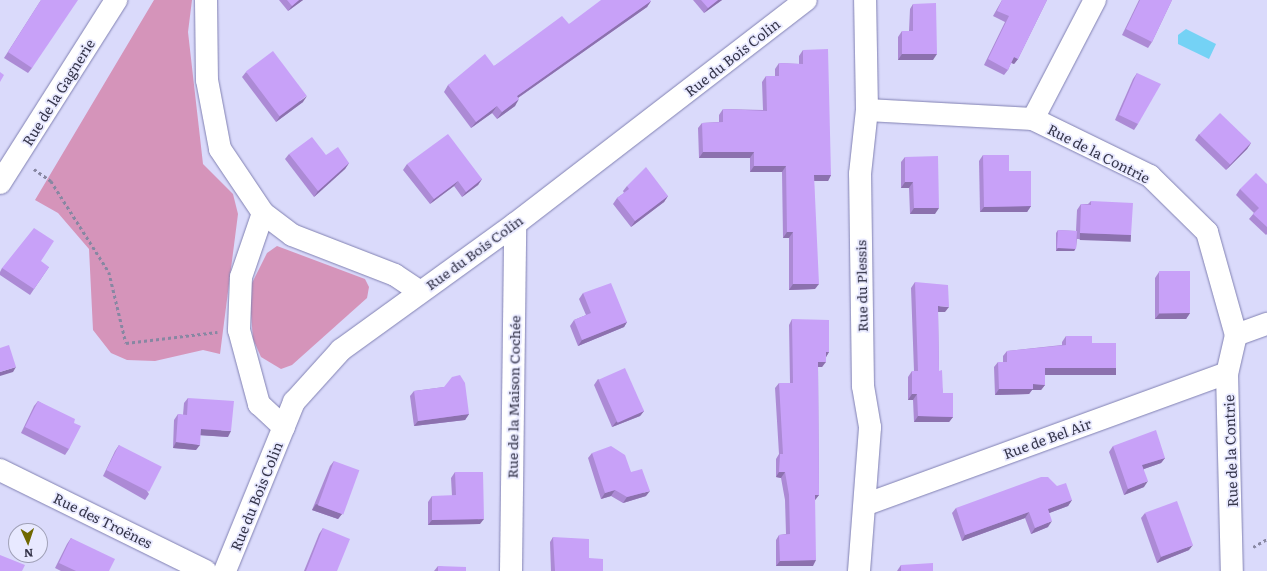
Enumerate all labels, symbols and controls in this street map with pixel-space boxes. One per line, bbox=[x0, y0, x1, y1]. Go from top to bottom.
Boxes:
street label: Rue du Bois Colin bbox=[681, 15, 783, 99]
street label: Rue de la Gagnerie bbox=[18, 36, 98, 148]
street label: Rue de la Contrie bbox=[1045, 120, 1153, 186]
street label: Rue du Bois Colin bbox=[422, 211, 526, 293]
street label: Rue du Plessis bbox=[852, 240, 870, 332]
street label: Rue de la Maison Cochée bbox=[503, 315, 523, 479]
street label: Rue de la Contrie bbox=[1220, 394, 1240, 508]
street label: Rue de Bel Air bbox=[1001, 414, 1093, 462]
street label: Rue du Bois Colin bbox=[226, 439, 286, 553]
street label: Rue des Troënes bbox=[51, 489, 155, 551]
north arrow bbox=[8, 523, 48, 563]
text: N bbox=[24, 546, 34, 562]

